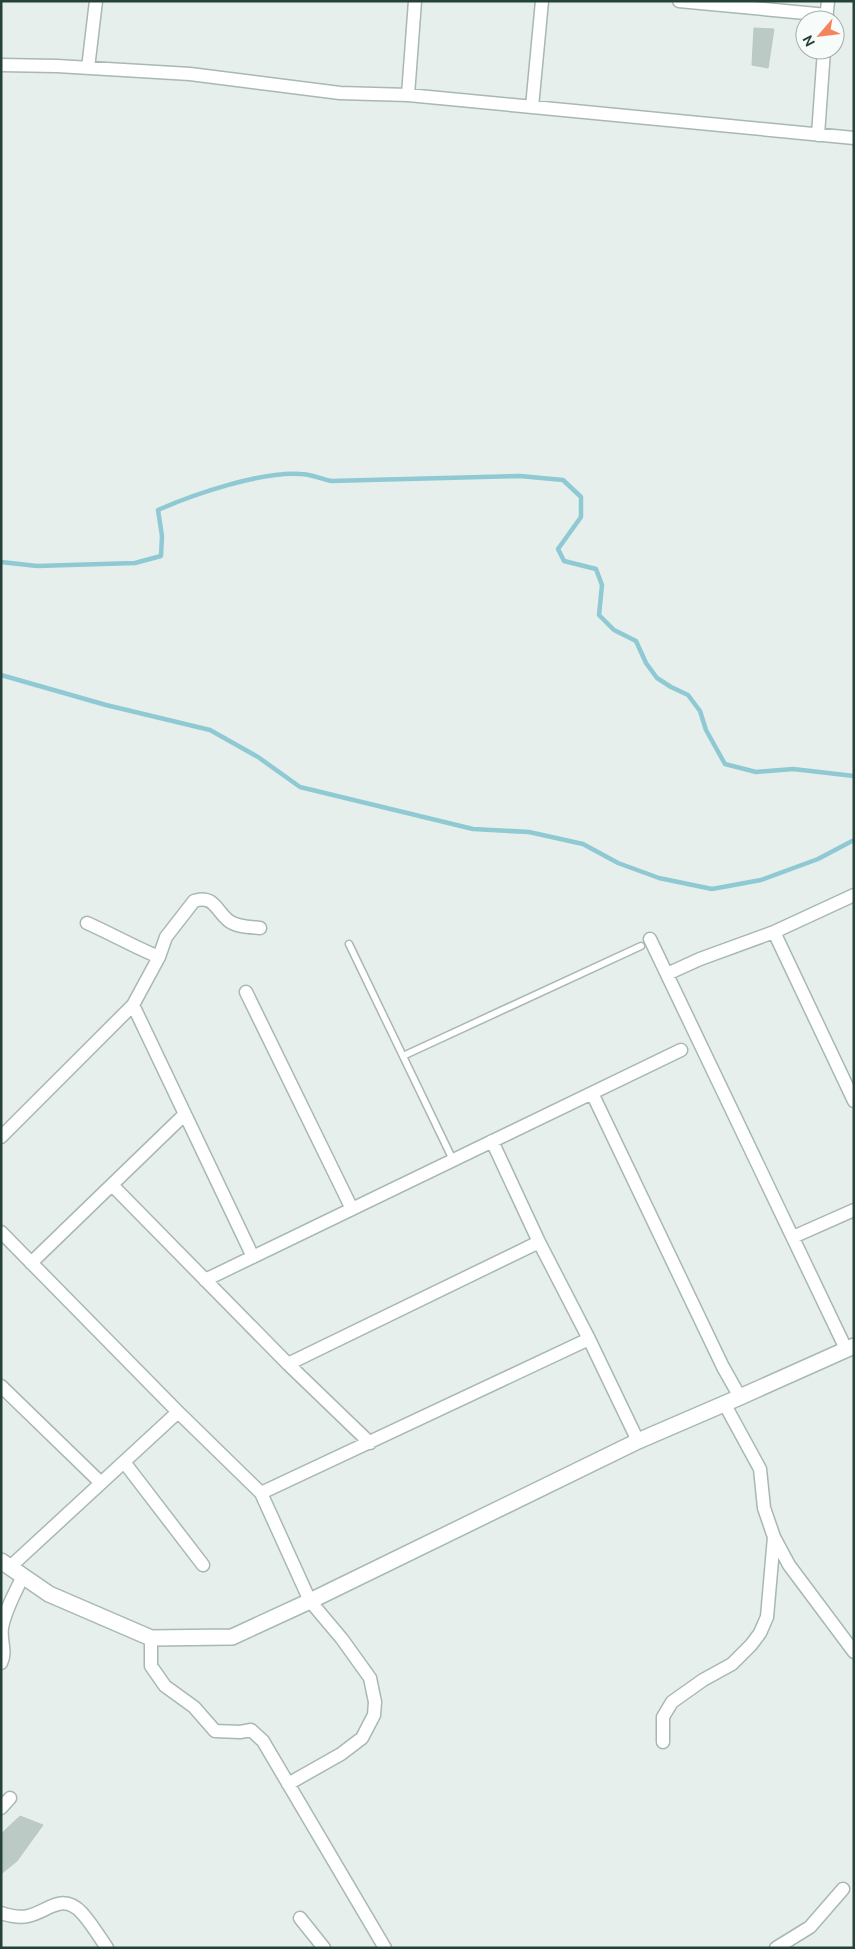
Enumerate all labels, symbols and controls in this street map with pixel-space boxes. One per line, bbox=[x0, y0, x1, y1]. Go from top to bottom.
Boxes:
north arrow bbox=[795, 10, 845, 60]
text: N bbox=[799, 33, 818, 49]

